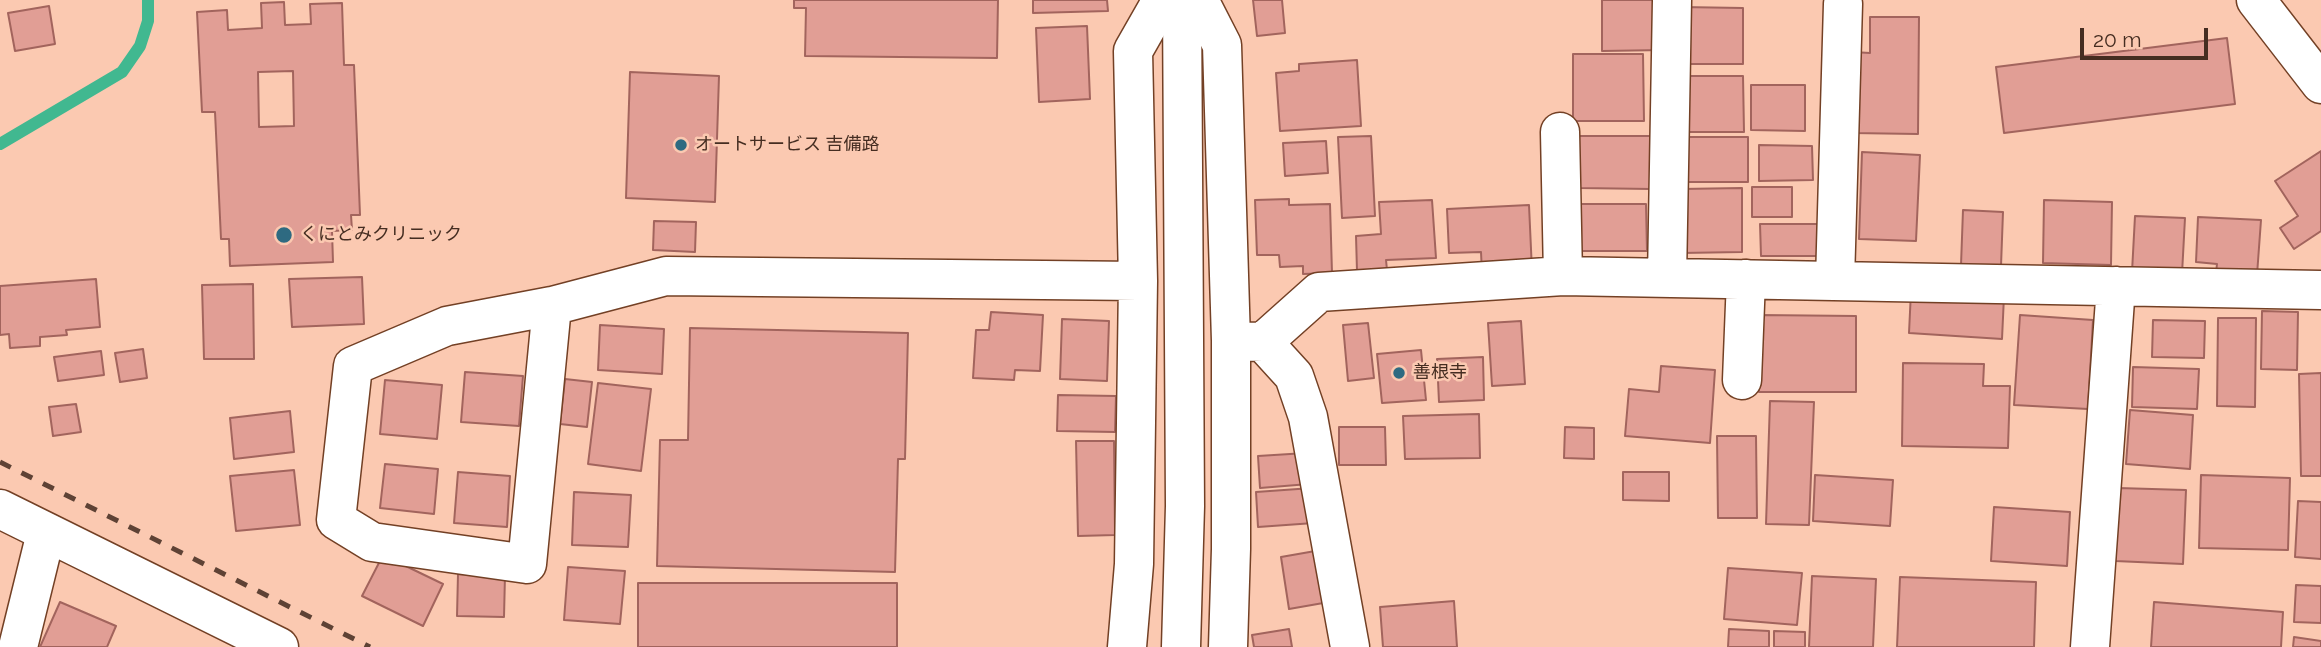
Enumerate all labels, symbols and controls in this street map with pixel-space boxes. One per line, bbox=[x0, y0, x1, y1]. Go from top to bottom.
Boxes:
scale bar bbox=[2083, 14, 2211, 58]
text: 20 m bbox=[2093, 27, 2141, 52]
place label: オートサービス 吉備路 bbox=[695, 134, 880, 156]
marker: オートサービス 吉備路 bbox=[673, 137, 689, 153]
place label: くにとみクリニック bbox=[300, 224, 462, 246]
marker: くにとみクリニック bbox=[274, 225, 294, 245]
place label: 善根寺 bbox=[1413, 362, 1467, 384]
marker: 善根寺 bbox=[1391, 365, 1407, 381]

